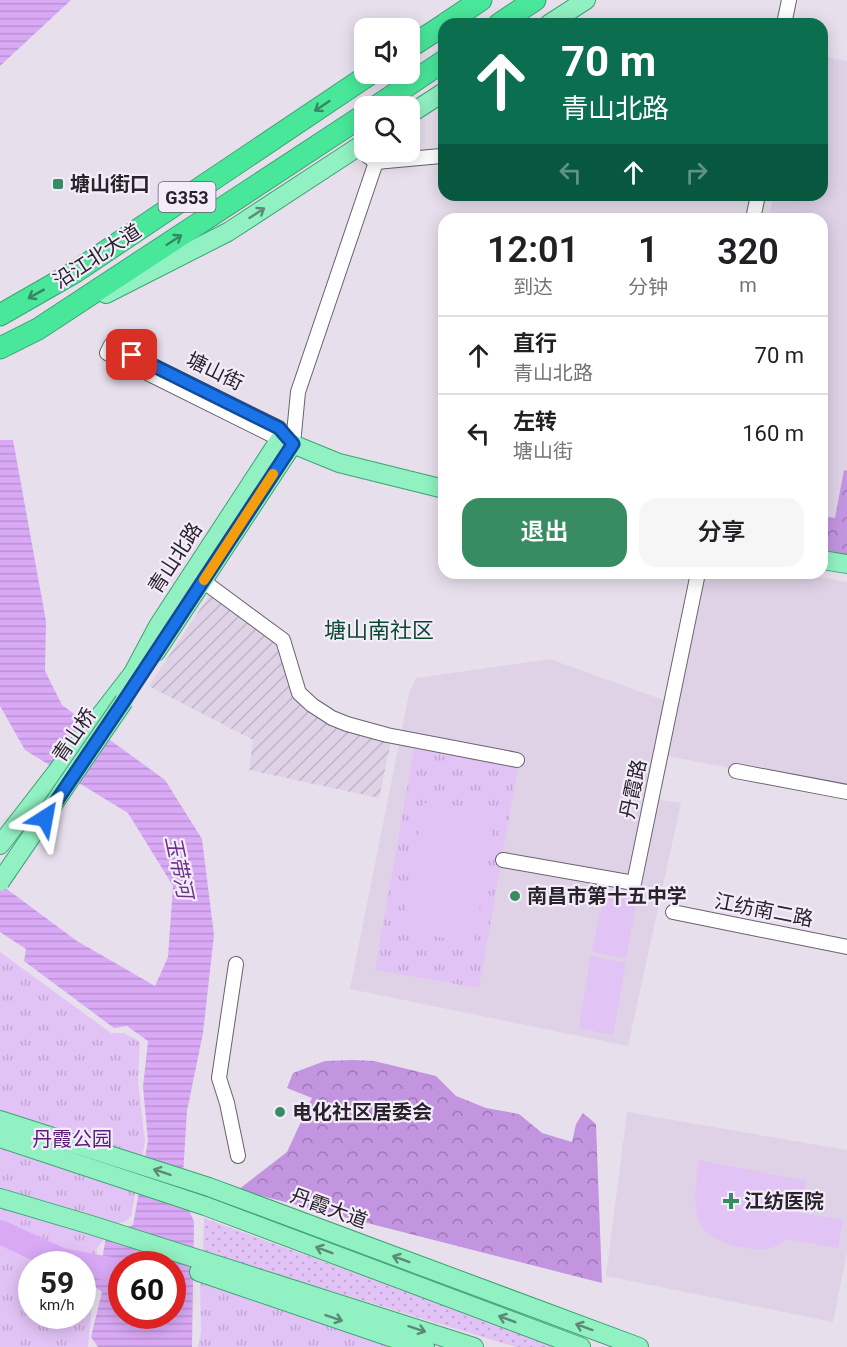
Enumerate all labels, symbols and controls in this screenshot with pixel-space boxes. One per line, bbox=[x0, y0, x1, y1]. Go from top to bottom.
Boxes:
map controls bbox=[354, 18, 420, 162]
button: sound bbox=[354, 18, 420, 84]
text: 70 m bbox=[561, 37, 656, 86]
icon: ahead bbox=[462, 42, 540, 120]
text: 青山北路 bbox=[561, 93, 669, 125]
button: search bbox=[354, 96, 420, 162]
one-way arrow bbox=[314, 100, 330, 112]
icon: left bbox=[554, 156, 587, 189]
icon: ahead bbox=[617, 156, 650, 189]
icon: right bbox=[680, 156, 713, 189]
place label: 塘山街口 bbox=[70, 172, 150, 196]
marker: 塘山街口 bbox=[51, 177, 65, 191]
road number: G353 bbox=[158, 182, 216, 212]
one-way arrow bbox=[248, 207, 264, 219]
street label: 沿江北大道 bbox=[49, 219, 145, 293]
text: 12:01 bbox=[487, 229, 579, 271]
text: 1 bbox=[638, 229, 658, 271]
text: 320 bbox=[717, 231, 779, 273]
one-way arrow bbox=[166, 233, 183, 246]
text: m bbox=[739, 273, 757, 297]
text: 到达 bbox=[513, 275, 553, 299]
text: 分钟 bbox=[628, 275, 668, 299]
one-way arrow bbox=[28, 289, 45, 301]
pin bbox=[106, 329, 157, 380]
text: 直行 bbox=[513, 331, 557, 356]
icon: arrive bbox=[115, 338, 148, 371]
icon: ahead bbox=[462, 339, 495, 372]
text: 70 m bbox=[755, 343, 804, 368]
street label: 塘山街 bbox=[183, 347, 247, 395]
text: 青山北路 bbox=[513, 361, 593, 385]
text: 左转 bbox=[513, 409, 557, 434]
icon: left bbox=[462, 417, 495, 450]
text: 160 m bbox=[742, 421, 804, 446]
text: 塘山街 bbox=[513, 439, 573, 463]
button: 退出 bbox=[462, 498, 627, 567]
button: 分享 bbox=[639, 498, 804, 567]
street label: 青山北路 bbox=[143, 518, 207, 598]
district label: 塘山南社区 bbox=[324, 618, 434, 643]
street label: 青山桥 bbox=[47, 703, 101, 767]
street label: 丹霞路 bbox=[615, 757, 651, 821]
position arrow bbox=[13, 786, 77, 850]
water label: 玉带河 bbox=[161, 834, 198, 904]
place label: 南昌市第十五中学 bbox=[527, 884, 687, 908]
marker: 南昌市第十五中学 bbox=[508, 889, 522, 903]
street label: 江纺南二路 bbox=[713, 889, 815, 931]
place label: 电化社区居委会 bbox=[292, 1100, 432, 1124]
marker: 电化社区居委会 bbox=[273, 1105, 287, 1119]
park label: 丹霞公园 bbox=[32, 1127, 112, 1151]
one-way arrow bbox=[153, 1166, 172, 1177]
street label: 丹霞大道 bbox=[287, 1183, 371, 1233]
place label: 江纺医院 bbox=[744, 1189, 824, 1213]
marker: 江纺医院 bbox=[722, 1192, 740, 1210]
one-way arrow bbox=[315, 1244, 334, 1255]
speed limit sign: 60 bbox=[108, 1251, 186, 1329]
one-way arrow bbox=[392, 1252, 411, 1263]
text: 59 bbox=[40, 1265, 74, 1300]
text: km/h bbox=[39, 1296, 75, 1314]
one-way arrow bbox=[324, 1313, 343, 1324]
one-way arrow bbox=[498, 1313, 516, 1324]
one-way arrow bbox=[575, 1320, 594, 1331]
one-way arrow bbox=[407, 1324, 426, 1335]

